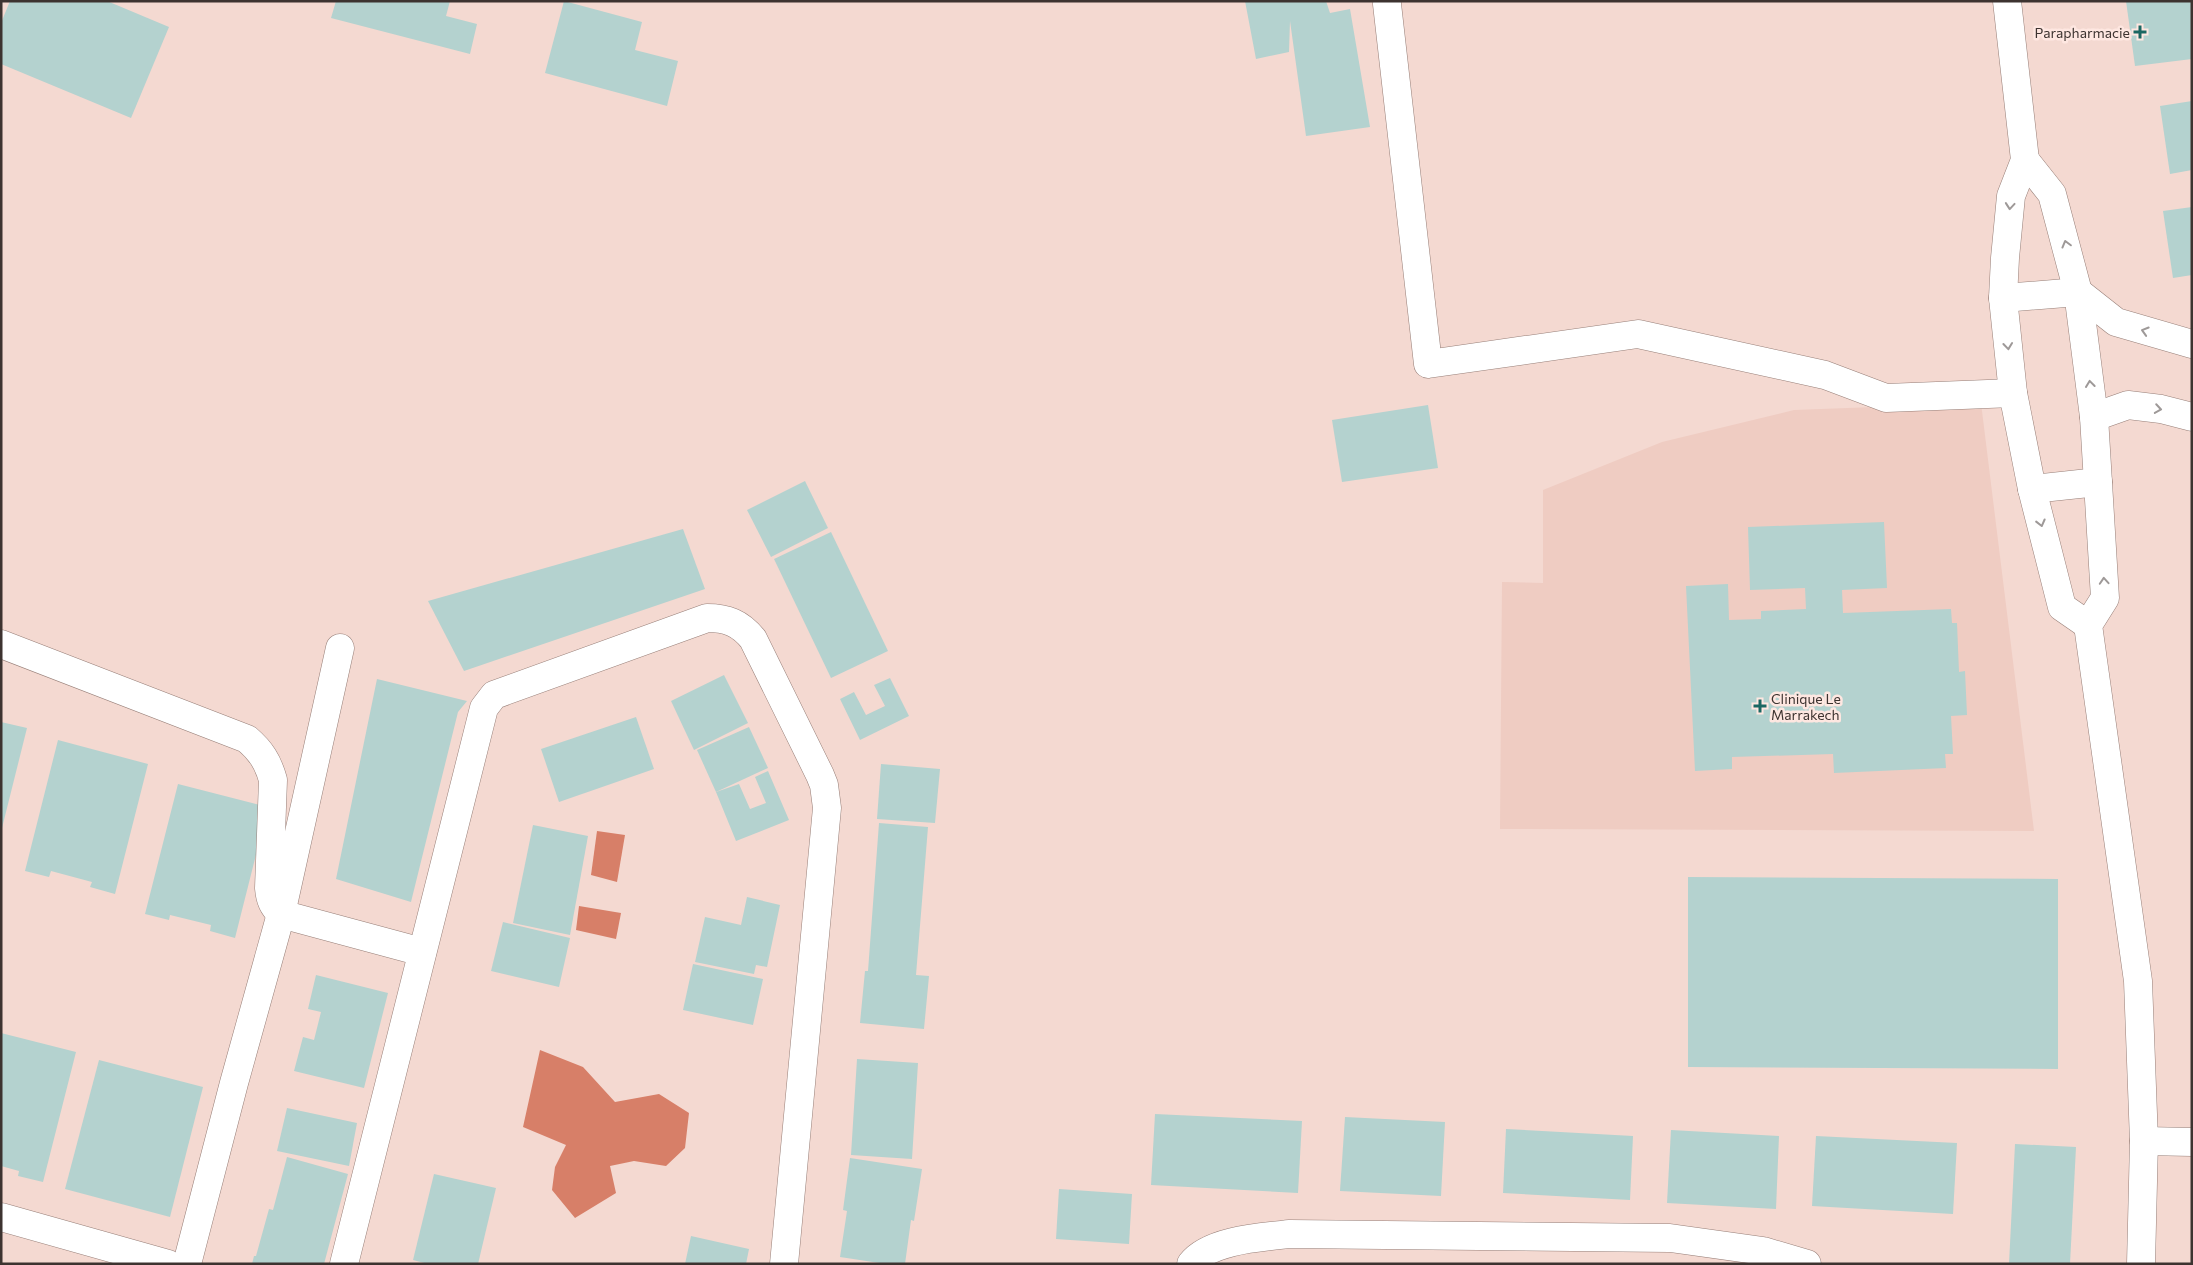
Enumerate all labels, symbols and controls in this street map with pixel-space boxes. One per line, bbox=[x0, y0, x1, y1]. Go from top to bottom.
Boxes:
place label: Parapharmacie bbox=[2034, 24, 2130, 41]
marker: Parapharmacie bbox=[2134, 26, 2146, 38]
one-way arrow bbox=[2004, 202, 2015, 210]
one-way arrow bbox=[2062, 241, 2072, 249]
one-way arrow bbox=[2141, 326, 2149, 336]
one-way arrow bbox=[2003, 343, 2014, 351]
one-way arrow bbox=[2085, 379, 2096, 387]
one-way arrow bbox=[2153, 403, 2162, 413]
one-way arrow bbox=[2035, 519, 2045, 527]
one-way arrow bbox=[2098, 576, 2109, 584]
place label: Clinique Le Marrakech bbox=[1771, 690, 1841, 723]
marker: Clinique Le Marrakech bbox=[1753, 699, 1767, 713]

